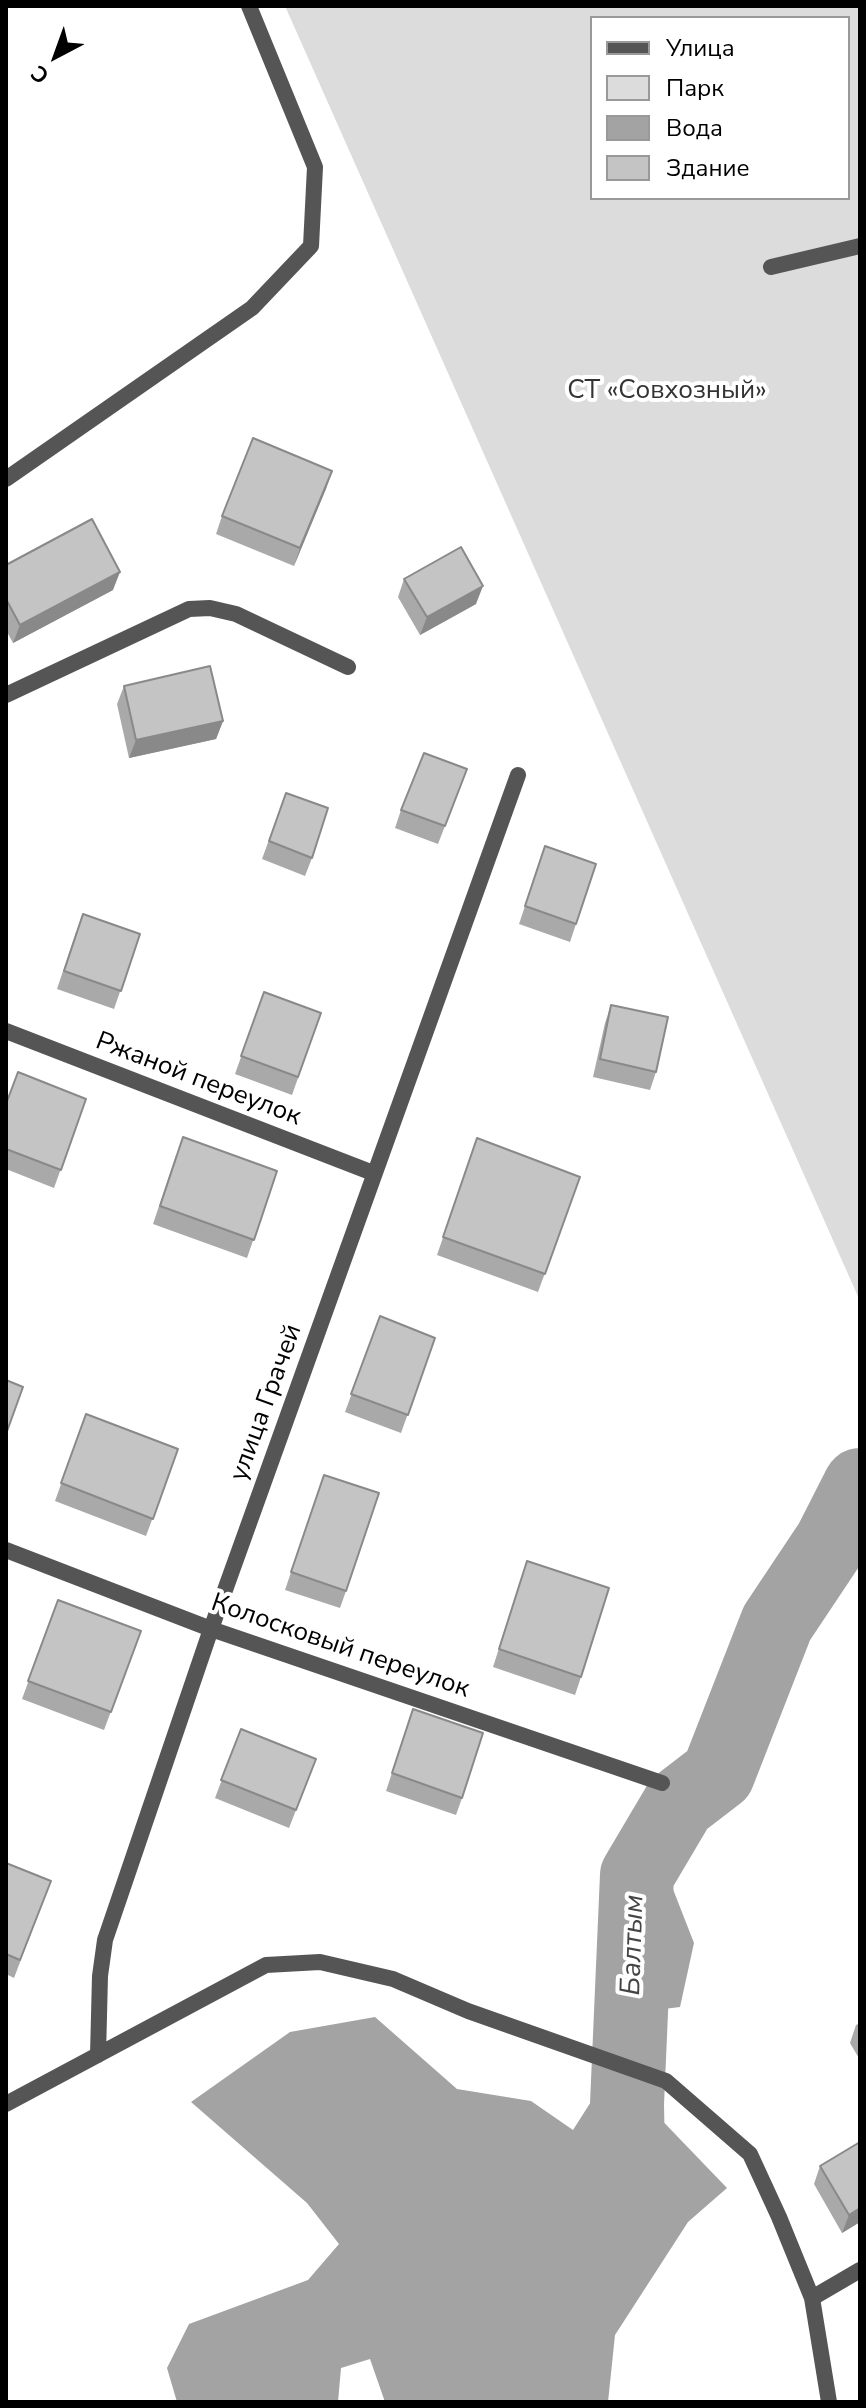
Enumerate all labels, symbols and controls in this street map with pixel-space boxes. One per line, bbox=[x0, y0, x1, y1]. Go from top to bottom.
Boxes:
north arrow bbox=[16, 16, 96, 96]
legend bbox=[590, 16, 850, 200]
text: Улица bbox=[666, 32, 735, 64]
text: С bbox=[25, 58, 56, 90]
text: Парк bbox=[666, 72, 724, 104]
text: Вода bbox=[666, 112, 723, 144]
text: Здание bbox=[666, 152, 750, 184]
park label: СТ «Совхозный» bbox=[567, 376, 767, 408]
street label: Ржаной переулок bbox=[91, 1026, 305, 1134]
street label: улица Грачей bbox=[224, 1320, 310, 1486]
street label: Колосковый переулок bbox=[207, 1588, 473, 1706]
water label: Балтым bbox=[615, 1894, 653, 1996]

